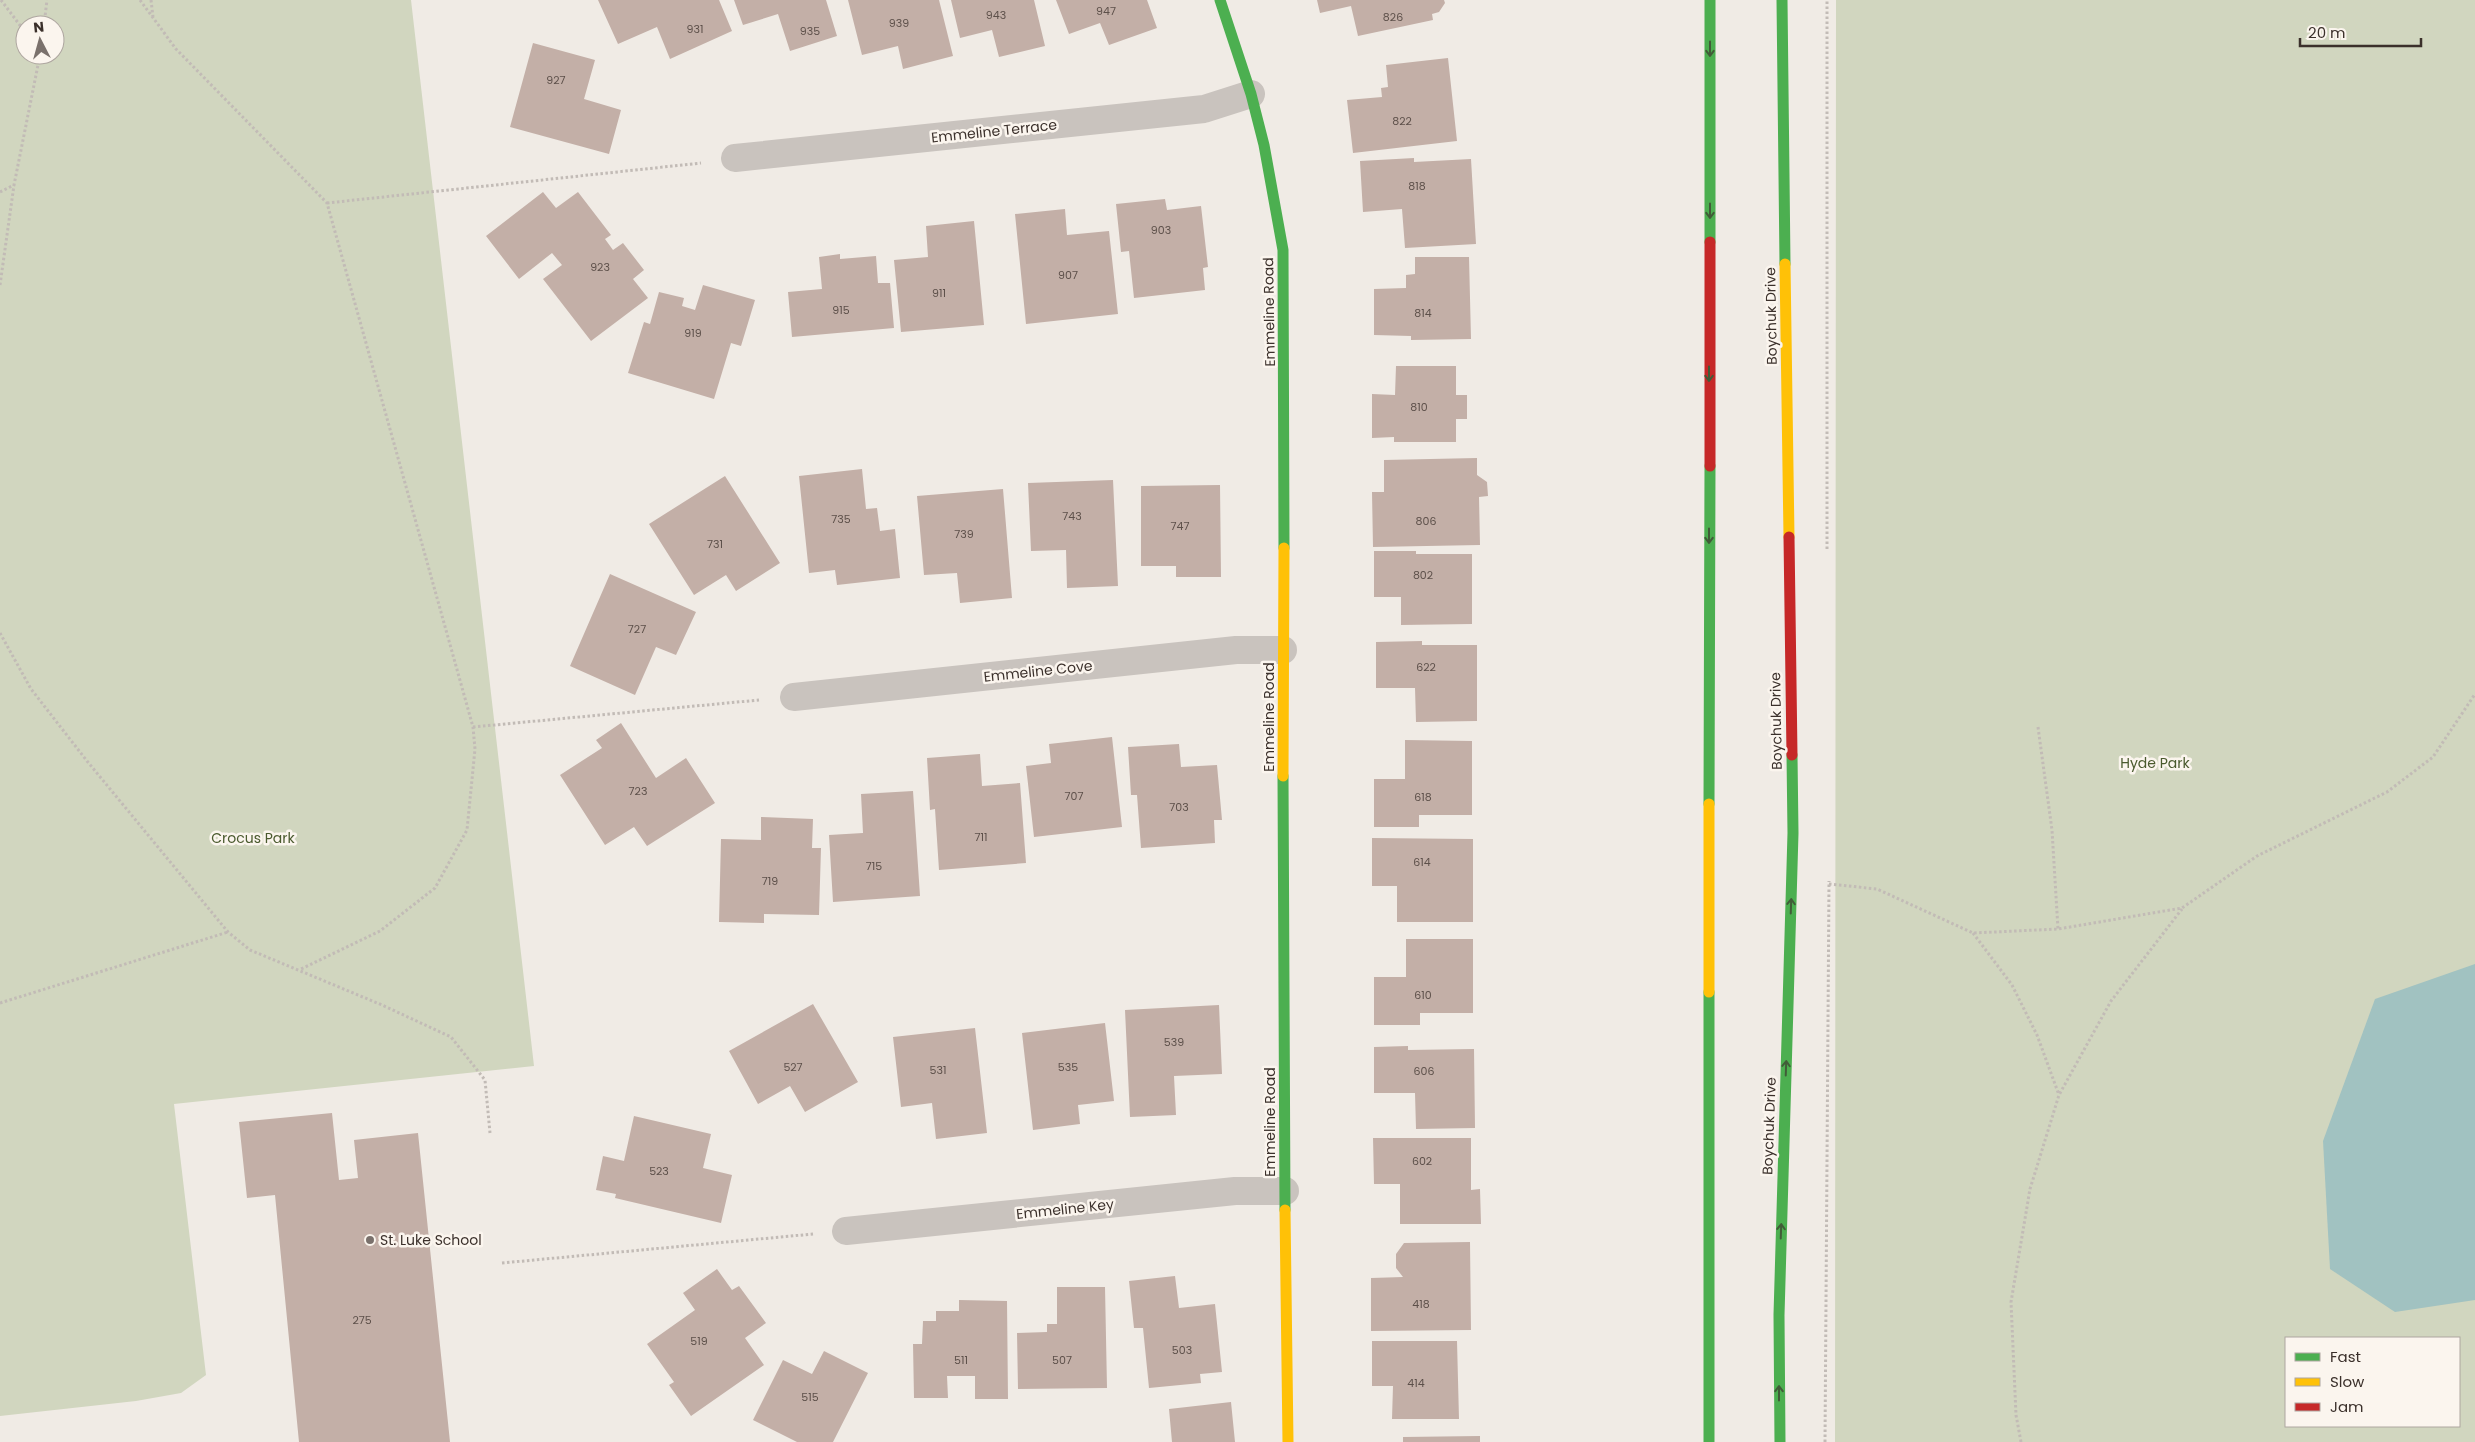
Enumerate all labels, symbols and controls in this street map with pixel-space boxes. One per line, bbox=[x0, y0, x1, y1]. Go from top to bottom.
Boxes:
house number: 947 bbox=[1096, 3, 1116, 19]
house number: 943 bbox=[986, 7, 1006, 23]
house number: 826 bbox=[1383, 9, 1403, 25]
north arrow bbox=[15, 15, 65, 65]
house number: 939 bbox=[889, 15, 909, 31]
scale bar bbox=[2300, 15, 2421, 47]
text: N bbox=[32, 17, 45, 38]
house number: 931 bbox=[687, 21, 703, 37]
text: 20 m bbox=[2308, 22, 2346, 43]
house number: 935 bbox=[800, 23, 820, 39]
one-way arrow bbox=[1705, 40, 1715, 56]
house number: 927 bbox=[546, 72, 566, 88]
house number: 822 bbox=[1392, 113, 1412, 129]
street label: Emmeline Terrace bbox=[930, 114, 1058, 148]
house number: 818 bbox=[1408, 178, 1426, 194]
one-way arrow bbox=[1705, 202, 1715, 219]
house number: 903 bbox=[1151, 222, 1171, 238]
street label: Emmeline Road bbox=[1258, 257, 1280, 367]
house number: 923 bbox=[590, 259, 610, 275]
house number: 907 bbox=[1058, 267, 1078, 283]
street label: Boychuk Drive bbox=[1760, 267, 1782, 365]
house number: 911 bbox=[932, 285, 946, 301]
house number: 915 bbox=[832, 302, 850, 318]
house number: 814 bbox=[1414, 305, 1432, 321]
house number: 919 bbox=[684, 325, 702, 341]
one-way arrow bbox=[1704, 365, 1714, 381]
house number: 810 bbox=[1410, 399, 1428, 415]
house number: 743 bbox=[1062, 508, 1082, 524]
house number: 735 bbox=[831, 511, 851, 527]
house number: 806 bbox=[1416, 513, 1436, 529]
house number: 747 bbox=[1171, 518, 1189, 534]
house number: 739 bbox=[954, 526, 974, 542]
one-way arrow bbox=[1704, 528, 1714, 544]
house number: 731 bbox=[707, 536, 723, 552]
house number: 802 bbox=[1413, 567, 1433, 583]
house number: 727 bbox=[628, 621, 646, 637]
street label: Emmeline Cove bbox=[983, 655, 1094, 687]
house number: 622 bbox=[1416, 659, 1436, 675]
street label: Emmeline Road bbox=[1259, 662, 1279, 772]
street label: Boychuk Drive bbox=[1765, 672, 1787, 770]
park label: Hyde Park bbox=[2120, 753, 2191, 773]
house number: 723 bbox=[629, 783, 647, 799]
house number: 707 bbox=[1065, 788, 1083, 804]
house number: 618 bbox=[1414, 789, 1432, 805]
house number: 703 bbox=[1169, 799, 1189, 815]
park label: Crocus Park bbox=[211, 828, 296, 848]
house number: 711 bbox=[974, 829, 988, 845]
house number: 614 bbox=[1413, 854, 1431, 870]
house number: 715 bbox=[866, 858, 882, 874]
house number: 719 bbox=[762, 873, 778, 889]
one-way arrow bbox=[1786, 898, 1795, 914]
house number: 610 bbox=[1414, 987, 1432, 1003]
house number: 539 bbox=[1164, 1034, 1184, 1050]
house number: 527 bbox=[783, 1059, 803, 1075]
house number: 535 bbox=[1058, 1059, 1078, 1075]
one-way arrow bbox=[1781, 1061, 1791, 1077]
house number: 531 bbox=[930, 1062, 946, 1078]
house number: 606 bbox=[1414, 1063, 1434, 1079]
street label: Emmeline Road bbox=[1260, 1067, 1280, 1177]
street label: Boychuk Drive bbox=[1757, 1076, 1781, 1175]
house number: 602 bbox=[1412, 1153, 1432, 1169]
house number: 523 bbox=[649, 1163, 669, 1179]
street label: Emmeline Key bbox=[1015, 1194, 1115, 1224]
one-way arrow bbox=[1777, 1223, 1786, 1239]
place label: St. Luke School bbox=[380, 1230, 482, 1250]
marker: St. Luke School bbox=[364, 1234, 376, 1246]
house number: 418 bbox=[1412, 1296, 1430, 1312]
house number: 275 bbox=[352, 1312, 372, 1328]
house number: 519 bbox=[690, 1333, 708, 1349]
legend bbox=[2285, 1337, 2460, 1427]
house number: 503 bbox=[1172, 1342, 1192, 1358]
text: Fast bbox=[2330, 1346, 2361, 1367]
house number: 511 bbox=[954, 1352, 968, 1368]
house number: 507 bbox=[1052, 1352, 1072, 1368]
text: Slow bbox=[2330, 1371, 2365, 1392]
house number: 414 bbox=[1407, 1375, 1425, 1391]
one-way arrow bbox=[1774, 1386, 1784, 1402]
house number: 515 bbox=[801, 1389, 819, 1405]
text: Jam bbox=[2330, 1396, 2364, 1417]

